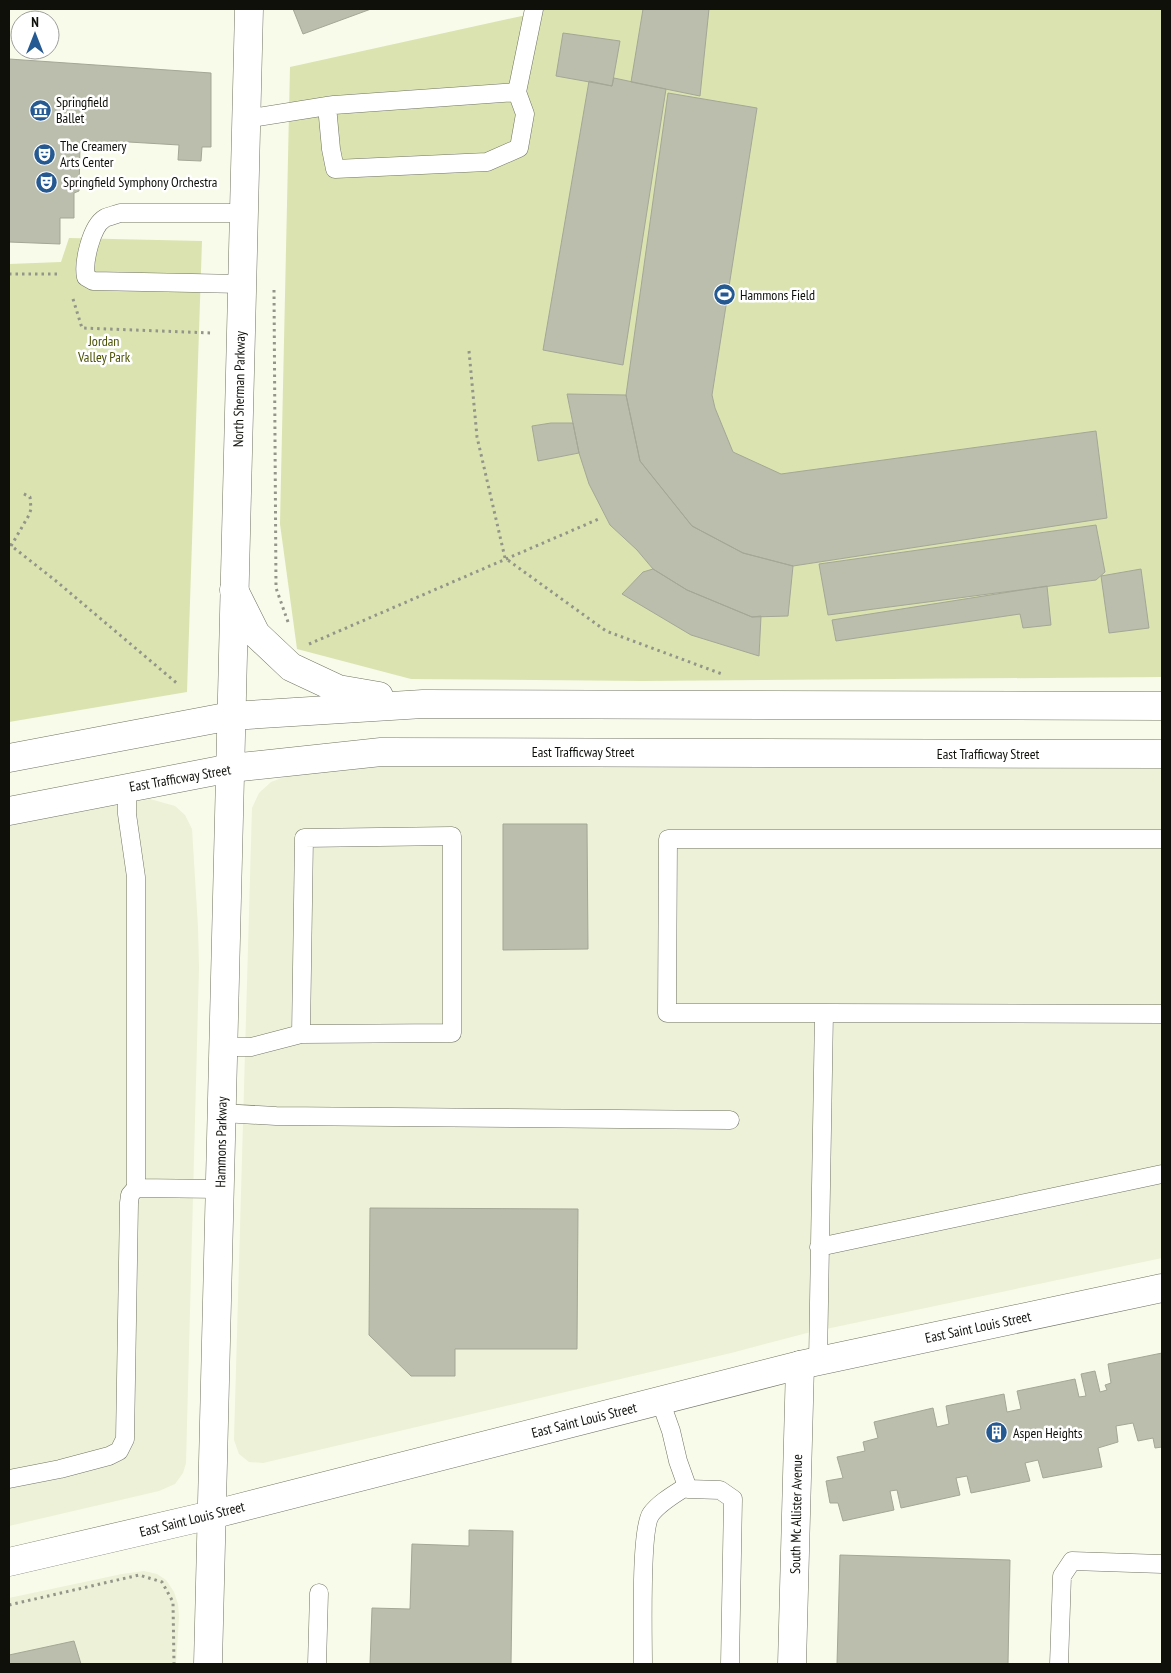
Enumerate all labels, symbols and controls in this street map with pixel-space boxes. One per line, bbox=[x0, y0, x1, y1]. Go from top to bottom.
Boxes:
north arrow bbox=[10, 10, 60, 60]
text: N bbox=[31, 13, 39, 31]
place label: Springfield Ballet bbox=[56, 93, 108, 127]
museum icon: Springfield Ballet bbox=[28, 98, 52, 122]
place label: The Creamery Arts Center bbox=[60, 137, 127, 171]
theatre icon: The Creamery Arts Center bbox=[32, 142, 56, 166]
theatre icon: Springfield Symphony Orchestra bbox=[35, 170, 59, 194]
place label: Springfield Symphony Orchestra bbox=[63, 173, 217, 191]
sports icon: Hammons Field bbox=[712, 283, 736, 307]
place label: Hammons Field bbox=[740, 286, 815, 304]
street label: North Sherman Parkway bbox=[229, 330, 249, 447]
park label: Jordan Valley Park bbox=[77, 332, 131, 366]
street label: East Trafficway Street bbox=[532, 743, 634, 761]
street label: East Trafficway Street bbox=[937, 745, 1039, 763]
street label: East Trafficway Street bbox=[128, 760, 232, 796]
street label: Hammons Parkway bbox=[211, 1096, 231, 1188]
street label: East Saint Louis Street bbox=[923, 1307, 1033, 1347]
street label: East Saint Louis Street bbox=[530, 1398, 639, 1442]
building icon: Aspen Heights bbox=[985, 1421, 1009, 1445]
place label: Aspen Heights bbox=[1013, 1424, 1083, 1442]
street label: South Mc Allister Avenue bbox=[786, 1454, 806, 1574]
street label: East Saint Louis Street bbox=[138, 1497, 247, 1541]

